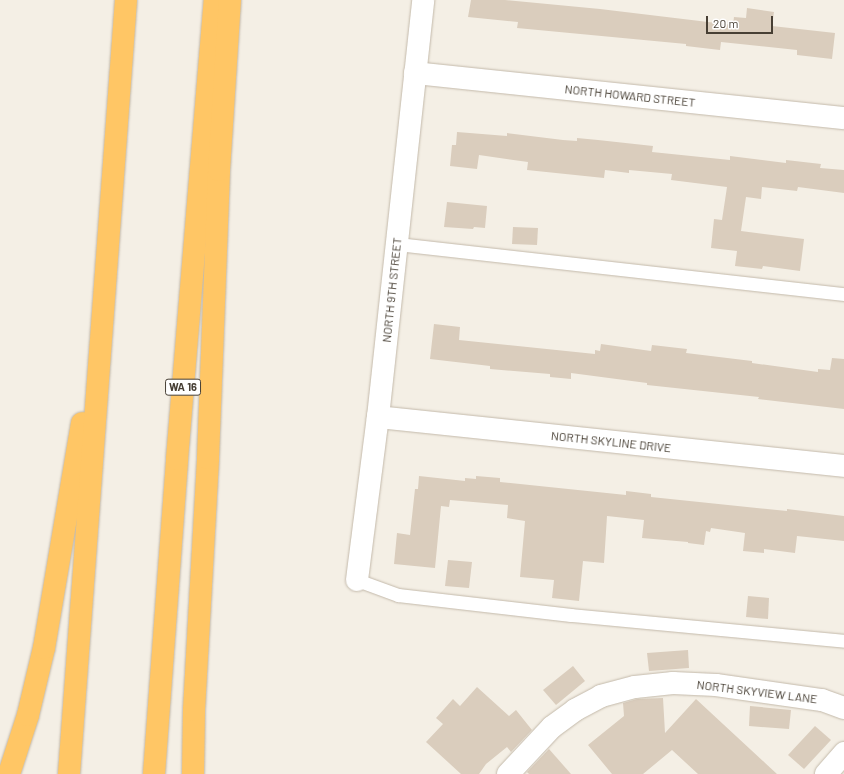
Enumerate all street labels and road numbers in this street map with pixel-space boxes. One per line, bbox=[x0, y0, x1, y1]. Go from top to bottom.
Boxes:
street label: NORTH HOWARD STREET bbox=[564, 82, 696, 110]
street label: NORTH 9TH STREET bbox=[379, 237, 405, 343]
road number: WA 16 bbox=[165, 378, 201, 396]
street label: NORTH SKYLINE DRIVE bbox=[550, 429, 672, 455]
street label: NORTH SKYVIEW LANE bbox=[696, 677, 818, 707]

